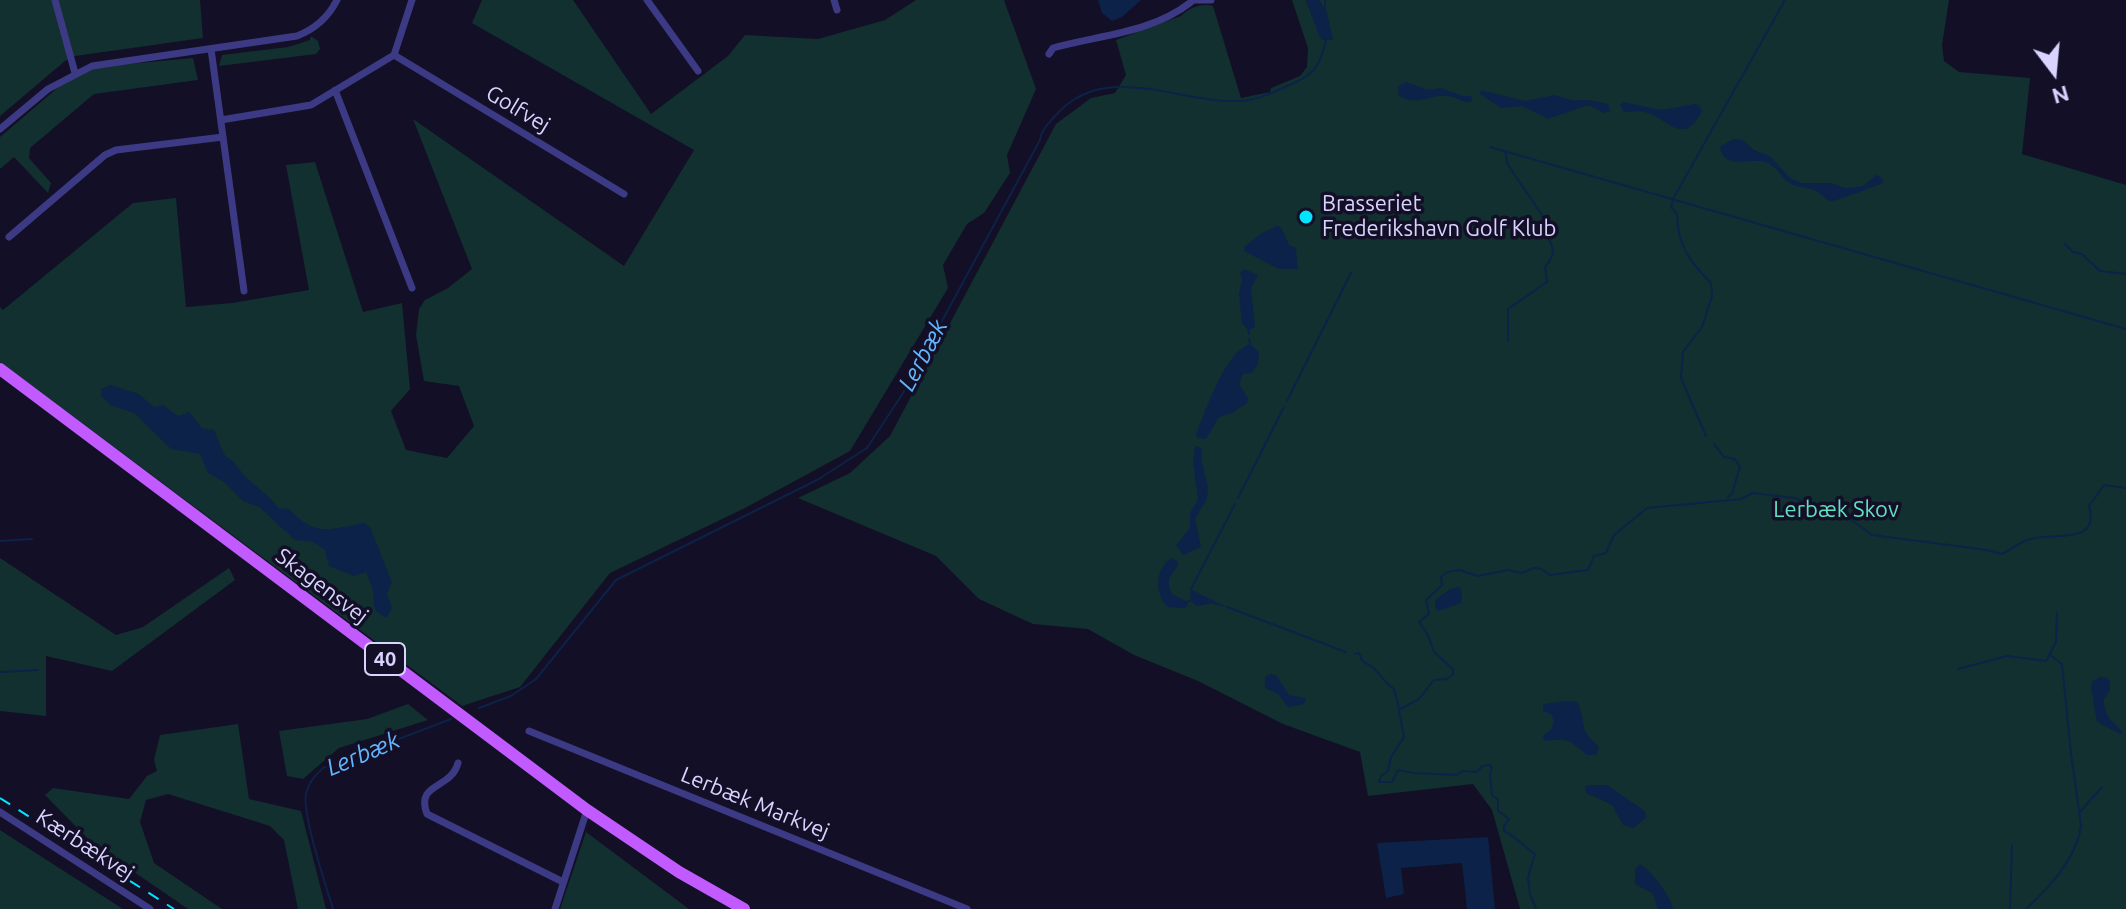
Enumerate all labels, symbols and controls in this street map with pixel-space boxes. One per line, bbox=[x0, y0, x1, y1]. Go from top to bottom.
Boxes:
north arrow bbox=[2014, 32, 2094, 112]
street label: Golfvej bbox=[481, 80, 555, 138]
text: N bbox=[2049, 81, 2072, 110]
place label: Brasseriet Frederikshavn Golf Klub bbox=[1322, 191, 1556, 242]
marker: Brasseriet Frederikshavn Golf Klub bbox=[1297, 208, 1315, 226]
water label: Lerbæk bbox=[892, 314, 954, 396]
park label: Lerbæk Skov bbox=[1773, 497, 1899, 523]
street label: Skagensvej bbox=[271, 543, 373, 629]
road number: 40 bbox=[365, 643, 405, 675]
water label: Lerbæk bbox=[322, 726, 404, 782]
street label: Lerbæk Markvej bbox=[677, 761, 833, 845]
street label: Kærbækvej bbox=[31, 804, 139, 886]

